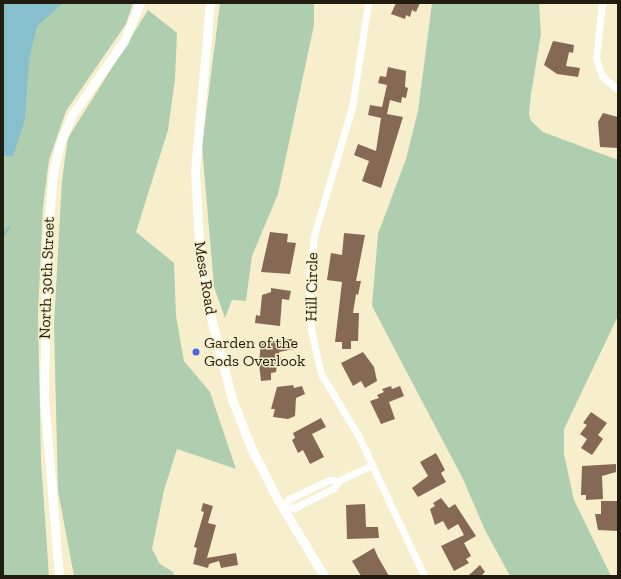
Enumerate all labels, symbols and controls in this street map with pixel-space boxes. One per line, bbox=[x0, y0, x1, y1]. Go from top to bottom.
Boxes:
street label: North 30th Street bbox=[35, 216, 59, 340]
street label: Mesa Road bbox=[190, 240, 220, 316]
street label: Hill Circle bbox=[302, 252, 322, 322]
place label: Garden of the Gods Overlook bbox=[204, 333, 305, 371]
marker: Garden of the Gods Overlook bbox=[191, 347, 201, 357]

